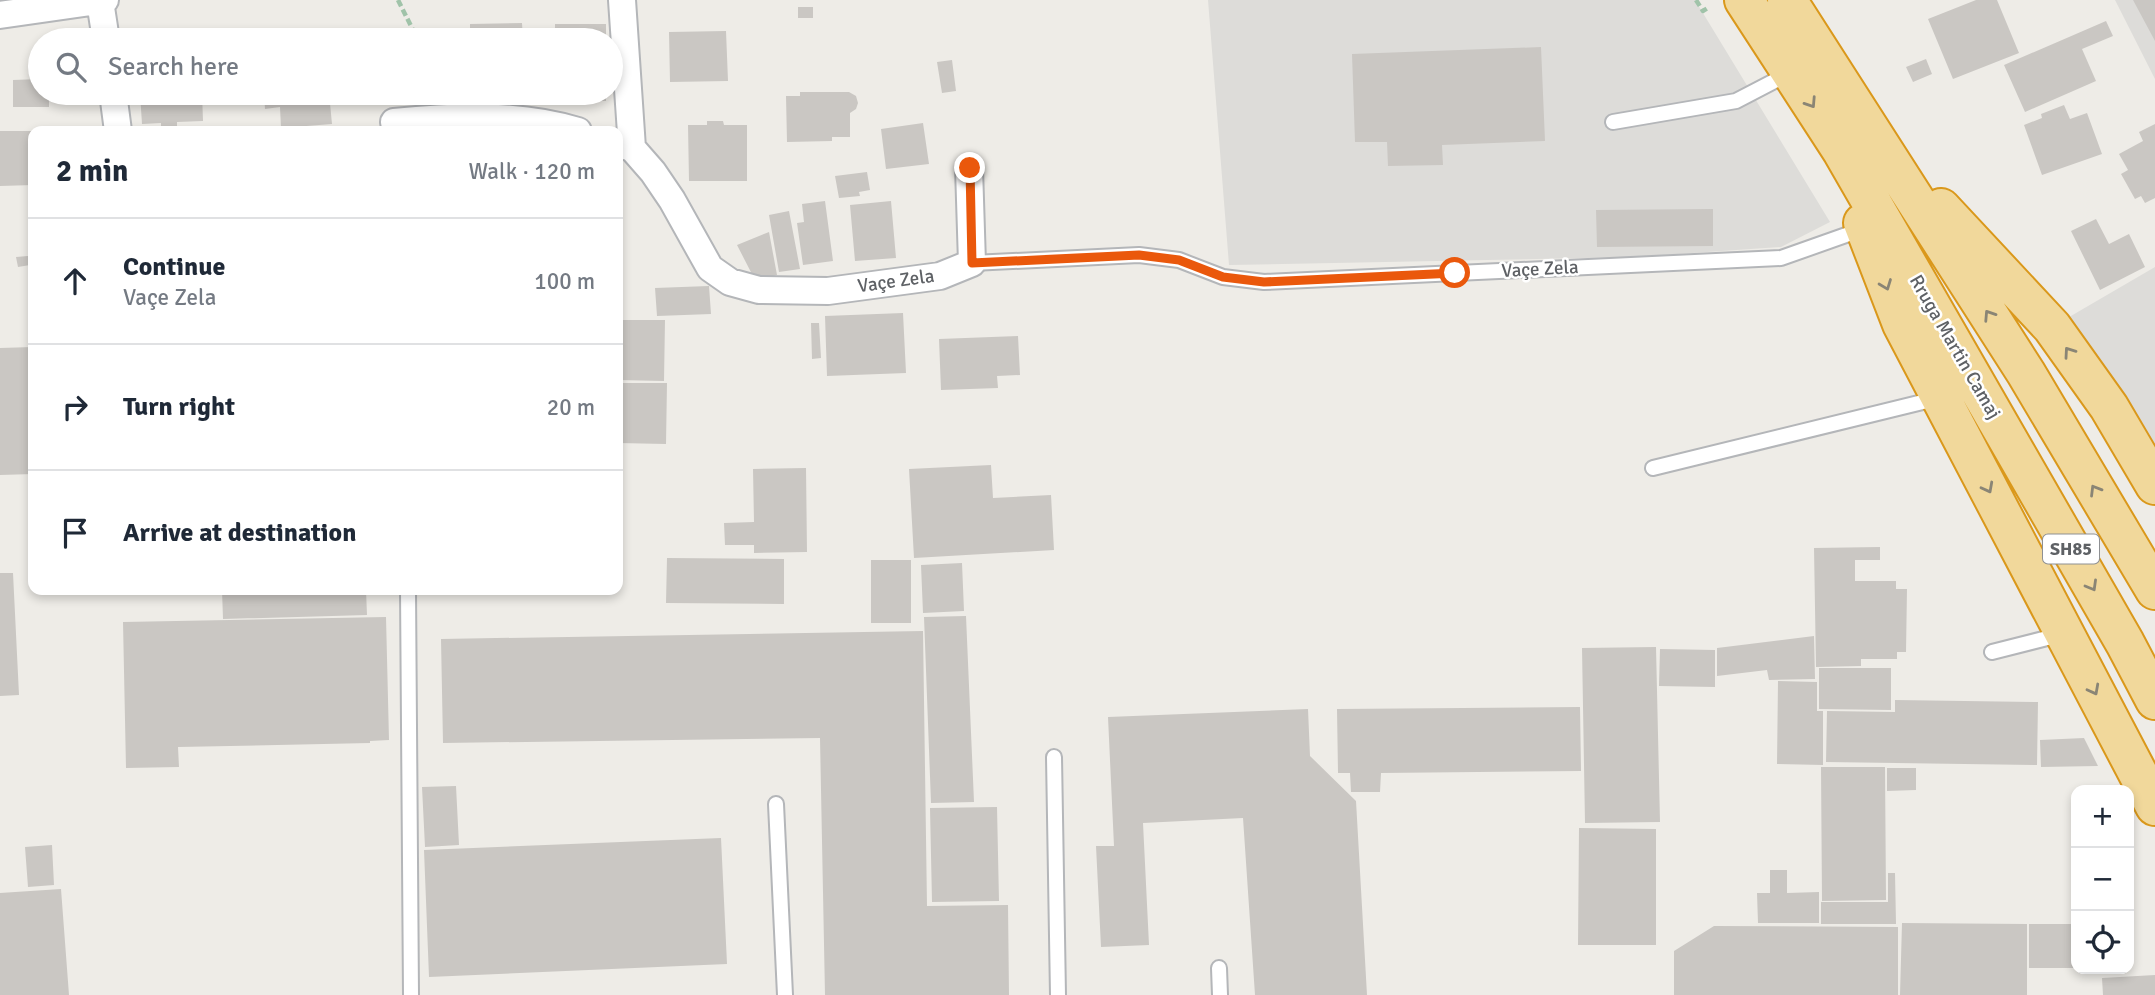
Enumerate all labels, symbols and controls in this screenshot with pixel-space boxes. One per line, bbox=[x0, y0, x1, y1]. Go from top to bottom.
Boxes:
search box bbox=[28, 28, 623, 105]
icon: search bbox=[52, 48, 90, 86]
text: Search here bbox=[108, 51, 239, 83]
one-way arrow bbox=[1803, 96, 1816, 109]
route end bbox=[954, 152, 985, 183]
text: 2 min bbox=[56, 153, 128, 190]
text: Walk · 120 m bbox=[469, 157, 595, 186]
text: Continue bbox=[123, 251, 225, 283]
street label: Vaçe Zela bbox=[1501, 255, 1579, 283]
route start bbox=[1439, 257, 1470, 288]
icon: ahead bbox=[56, 262, 94, 300]
street label: Vaçe Zela bbox=[856, 264, 936, 298]
text: 100 m bbox=[534, 267, 595, 296]
street label: Rruga Martin Camaj bbox=[1904, 271, 2006, 423]
one-way arrow bbox=[1878, 279, 1892, 291]
text: Vaçe Zela bbox=[123, 283, 216, 312]
one-way arrow bbox=[1984, 310, 1997, 323]
one-way arrow bbox=[2065, 347, 2077, 360]
icon: right bbox=[56, 388, 94, 426]
text: Turn right bbox=[123, 391, 235, 423]
text: 20 m bbox=[547, 393, 595, 422]
one-way arrow bbox=[1980, 481, 1994, 493]
one-way arrow bbox=[2090, 484, 2103, 497]
icon: arrive bbox=[56, 514, 94, 552]
text: Arrive at destination bbox=[123, 517, 356, 549]
road number: SH85 bbox=[2043, 534, 2099, 564]
one-way arrow bbox=[2084, 579, 2097, 592]
one-way arrow bbox=[2086, 683, 2100, 695]
map controls bbox=[2071, 785, 2134, 974]
button: + bbox=[2071, 785, 2134, 848]
button: − bbox=[2071, 848, 2134, 911]
button: locate bbox=[2071, 911, 2134, 974]

